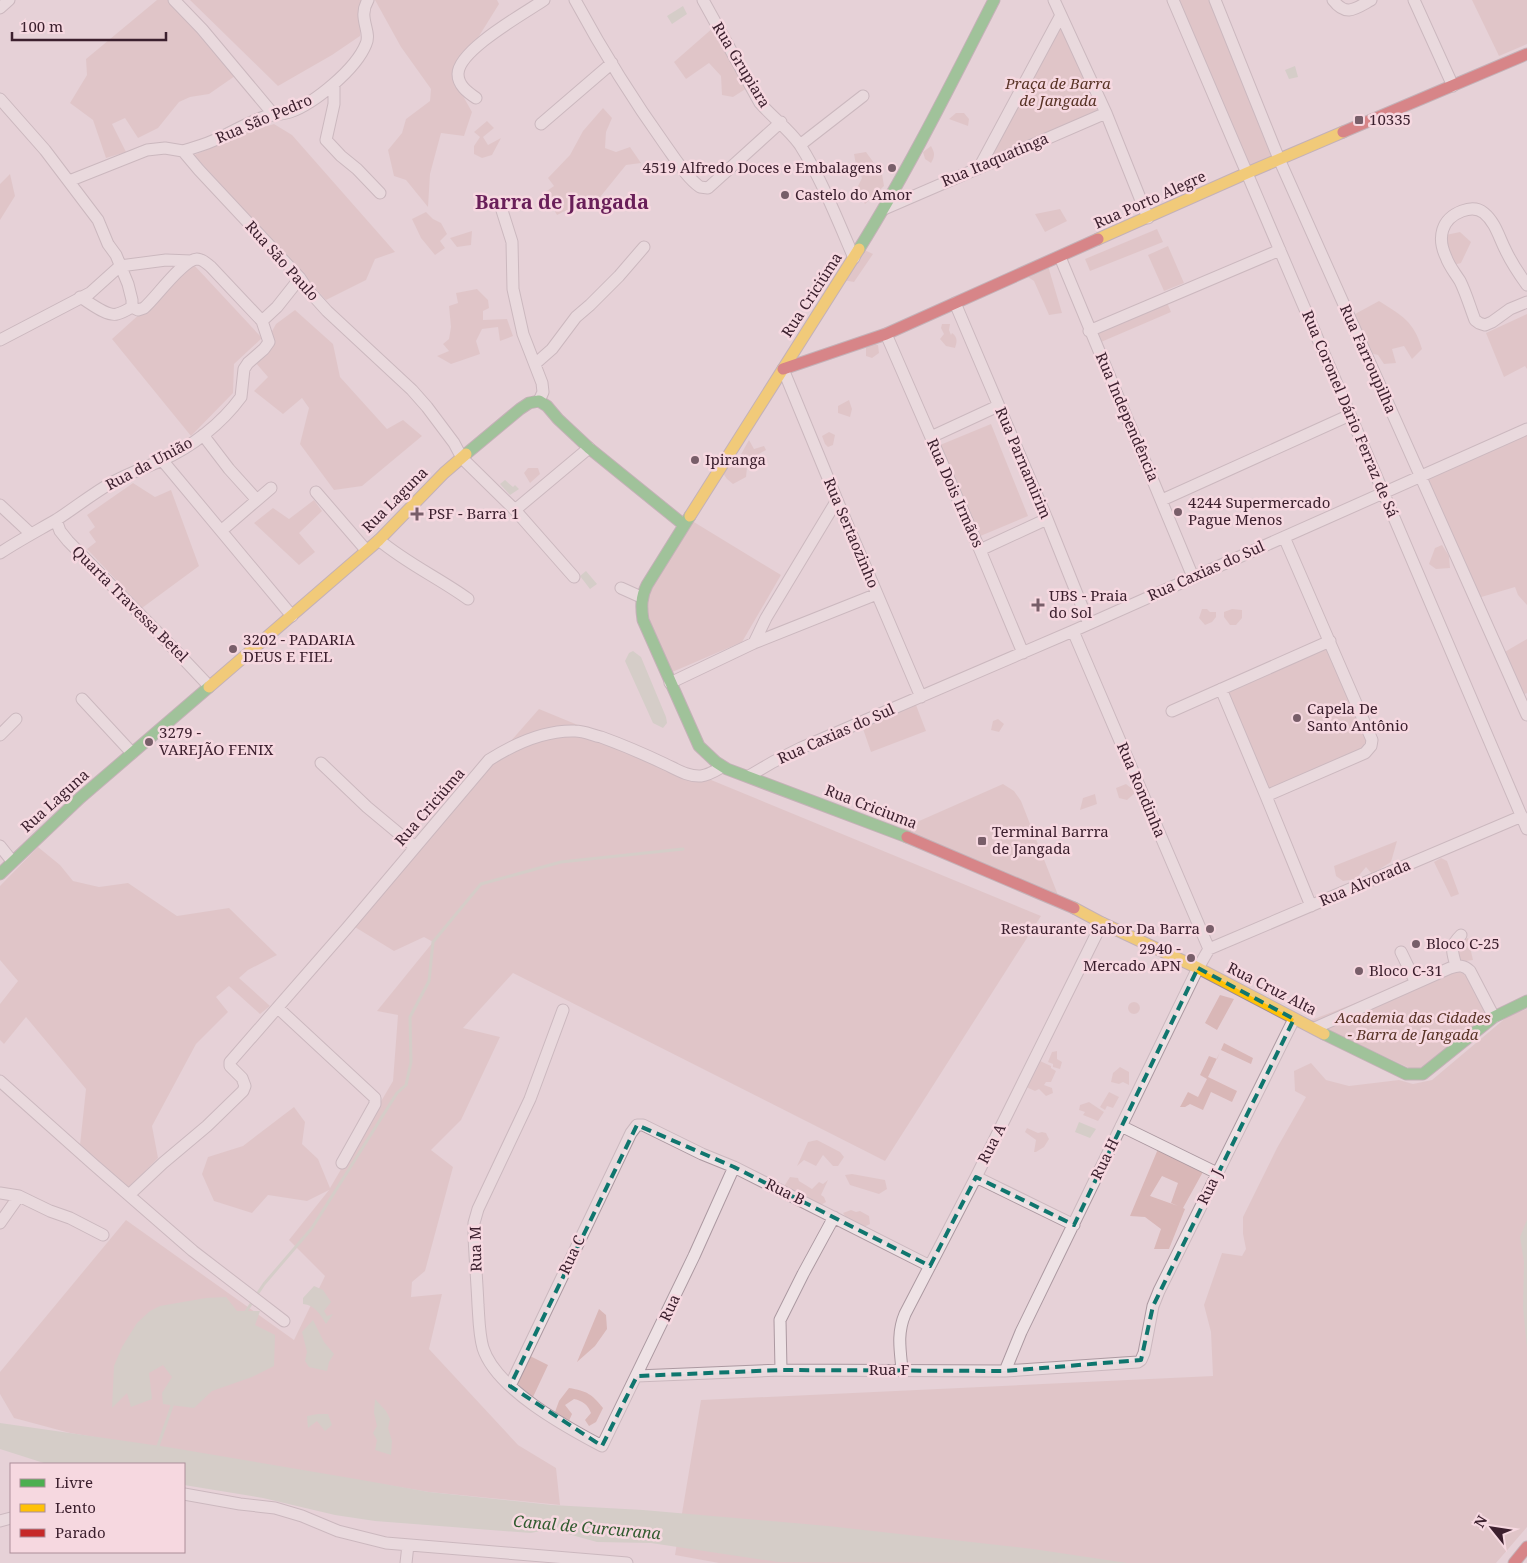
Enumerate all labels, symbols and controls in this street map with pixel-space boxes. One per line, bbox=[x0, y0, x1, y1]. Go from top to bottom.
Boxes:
scale bar bbox=[12, 10, 166, 42]
text: 100 m bbox=[20, 16, 63, 36]
street label: Rua Grupiara bbox=[708, 18, 775, 111]
park label: Praça de Barra de Jangada bbox=[1004, 73, 1111, 110]
street label: Rua São Pedro bbox=[212, 89, 315, 147]
place label: 10335 bbox=[1369, 109, 1411, 129]
marker: 10335 bbox=[1353, 114, 1365, 126]
street label: Rua Itaquatinga bbox=[938, 128, 1051, 191]
place label: 4519 Alfredo Doces e Embalagens bbox=[643, 157, 882, 177]
marker: 4519 Alfredo Doces e Embalagens bbox=[886, 162, 898, 174]
street label: Rua Porto Alegre bbox=[1090, 165, 1209, 233]
place label: Castelo do Amor bbox=[795, 184, 912, 204]
district label: Barra de Jangada bbox=[475, 188, 649, 215]
marker: Castelo do Amor bbox=[779, 189, 791, 201]
street label: Rua São Paulo bbox=[241, 216, 324, 305]
street label: Rua Criciúma bbox=[776, 248, 846, 341]
street label: Rua Farroupilha bbox=[1336, 301, 1402, 416]
street label: Rua Coronel Dário Ferraz de Sá bbox=[1298, 307, 1404, 520]
street label: Rua Independência bbox=[1092, 349, 1164, 484]
street label: Rua Parnamirim bbox=[991, 404, 1056, 521]
street label: Rua da União bbox=[102, 432, 195, 494]
street label: Rua Dois Irmãos bbox=[923, 435, 989, 550]
place label: Ipiranga bbox=[705, 449, 766, 469]
marker: Ipiranga bbox=[689, 454, 701, 466]
street label: Rua Laguna bbox=[357, 462, 431, 536]
street label: Rua Sertaozinho bbox=[820, 475, 884, 591]
place label: 4244 Supermercado Pague Menos bbox=[1188, 492, 1330, 529]
place label: PSF - Barra 1 bbox=[428, 503, 519, 523]
marker: 4244 Supermercado Pague Menos bbox=[1172, 506, 1184, 518]
marker: PSF - Barra 1 bbox=[410, 507, 424, 521]
street label: Rua Caxias do Sul bbox=[1144, 535, 1268, 605]
street label: Quarta Travessa Betel bbox=[68, 541, 193, 666]
place label: UBS - Praia do Sol bbox=[1049, 585, 1128, 622]
marker: UBS - Praia do Sol bbox=[1031, 598, 1045, 612]
place label: 3202 - PADARIA DEUS E FIEL bbox=[243, 629, 355, 666]
marker: 3202 - PADARIA DEUS E FIEL bbox=[227, 643, 239, 655]
street label: Rua Caxias do Sul bbox=[774, 698, 898, 768]
place label: Capela De Santo Antônio bbox=[1307, 698, 1408, 735]
marker: Capela De Santo Antônio bbox=[1291, 712, 1303, 724]
place label: 3279 - VAREJÃO FENIX bbox=[159, 722, 273, 759]
marker: 3279 - VAREJÃO FENIX bbox=[143, 736, 155, 748]
street label: Rua Rondinha bbox=[1113, 739, 1171, 840]
street label: Rua Criciúma bbox=[390, 763, 469, 850]
street label: Rua Laguna bbox=[16, 764, 93, 836]
street label: Rua Criciuma bbox=[822, 779, 920, 833]
place label: Terminal Barrra de Jangada bbox=[992, 821, 1109, 858]
marker: Terminal Barrra de Jangada bbox=[976, 835, 988, 847]
street label: Rua Alvorada bbox=[1316, 854, 1413, 910]
place label: Restaurante Sabor Da Barra bbox=[1001, 918, 1200, 938]
marker: Restaurante Sabor Da Barra bbox=[1204, 923, 1216, 935]
place label: Bloco C-25 bbox=[1426, 933, 1500, 953]
place label: 2940 - Mercado APN bbox=[1083, 938, 1182, 975]
marker: Bloco C-25 bbox=[1410, 938, 1422, 950]
marker: 2940 - Mercado APN bbox=[1185, 952, 1197, 964]
street label: Rua Cruz Alta bbox=[1224, 957, 1321, 1019]
place label: Bloco C-31 bbox=[1369, 960, 1443, 980]
marker: Bloco C-31 bbox=[1353, 965, 1365, 977]
park label: Academia das Cidades - Barra de Jangada bbox=[1334, 1007, 1491, 1044]
street label: Rua A bbox=[973, 1120, 1010, 1167]
street label: Rua H bbox=[1086, 1134, 1123, 1183]
street label: Rua J bbox=[1192, 1166, 1226, 1208]
street label: Rua B bbox=[762, 1173, 808, 1209]
street label: Rua M bbox=[465, 1226, 485, 1272]
street label: Rua C bbox=[553, 1232, 589, 1277]
street label: Rua bbox=[654, 1291, 684, 1324]
street label: Rua F bbox=[869, 1359, 909, 1379]
legend bbox=[10, 1463, 185, 1553]
text: Livre bbox=[55, 1472, 93, 1492]
text: Lento bbox=[55, 1497, 96, 1517]
north arrow bbox=[1467, 1503, 1517, 1553]
water label: Canal de Curcurana bbox=[512, 1510, 662, 1544]
text: N bbox=[1469, 1512, 1491, 1531]
text: Parado bbox=[55, 1522, 106, 1542]

